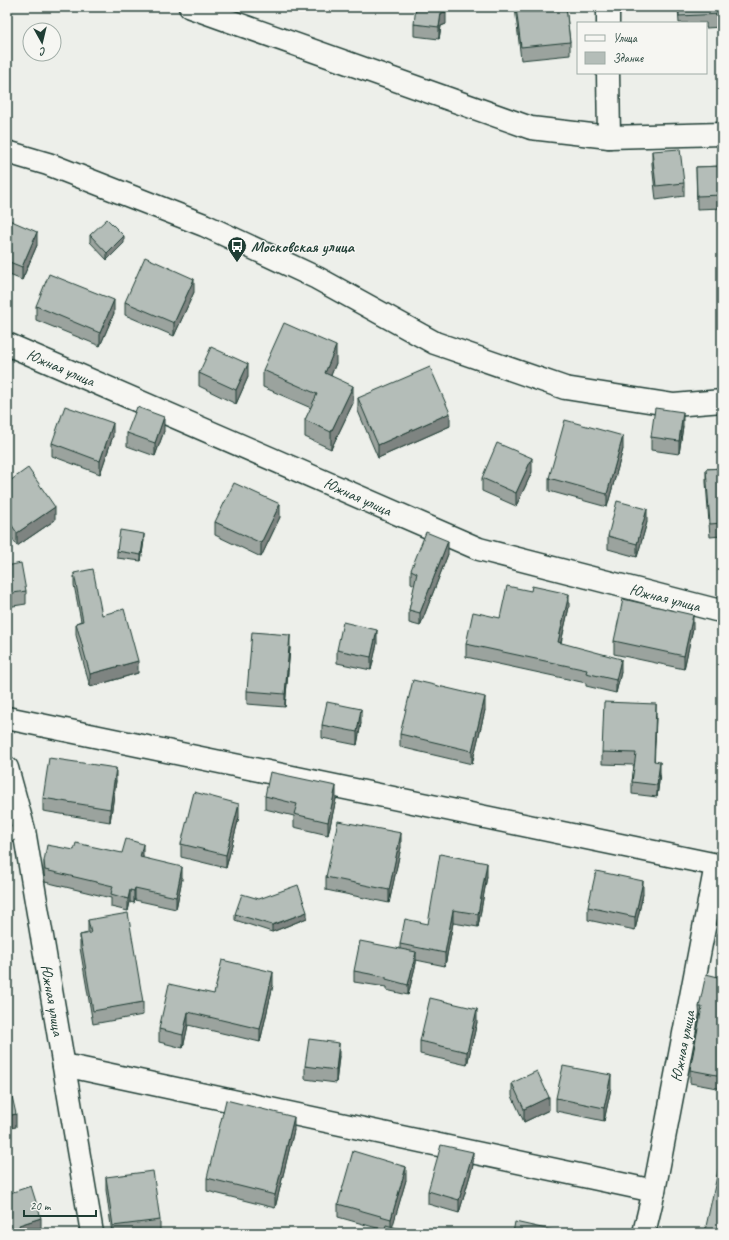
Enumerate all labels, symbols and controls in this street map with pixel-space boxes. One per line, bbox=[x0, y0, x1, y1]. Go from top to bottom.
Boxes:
north arrow bbox=[22, 22, 62, 62]
legend bbox=[577, 22, 707, 74]
text: Улица bbox=[613, 30, 638, 46]
text: С bbox=[38, 45, 47, 59]
text: Здание bbox=[613, 50, 644, 66]
bus stop icon: Московская улица bbox=[226, 235, 248, 263]
place label: Московская улица bbox=[251, 237, 356, 257]
street label: Южная улица bbox=[24, 345, 99, 392]
street label: Южная улица bbox=[321, 473, 396, 521]
street label: Южная улица bbox=[627, 580, 704, 617]
street label: Южная улица bbox=[36, 963, 68, 1039]
street label: Южная улица bbox=[666, 1007, 700, 1083]
scale bar bbox=[24, 1192, 96, 1218]
text: 20 m bbox=[30, 1198, 52, 1214]

